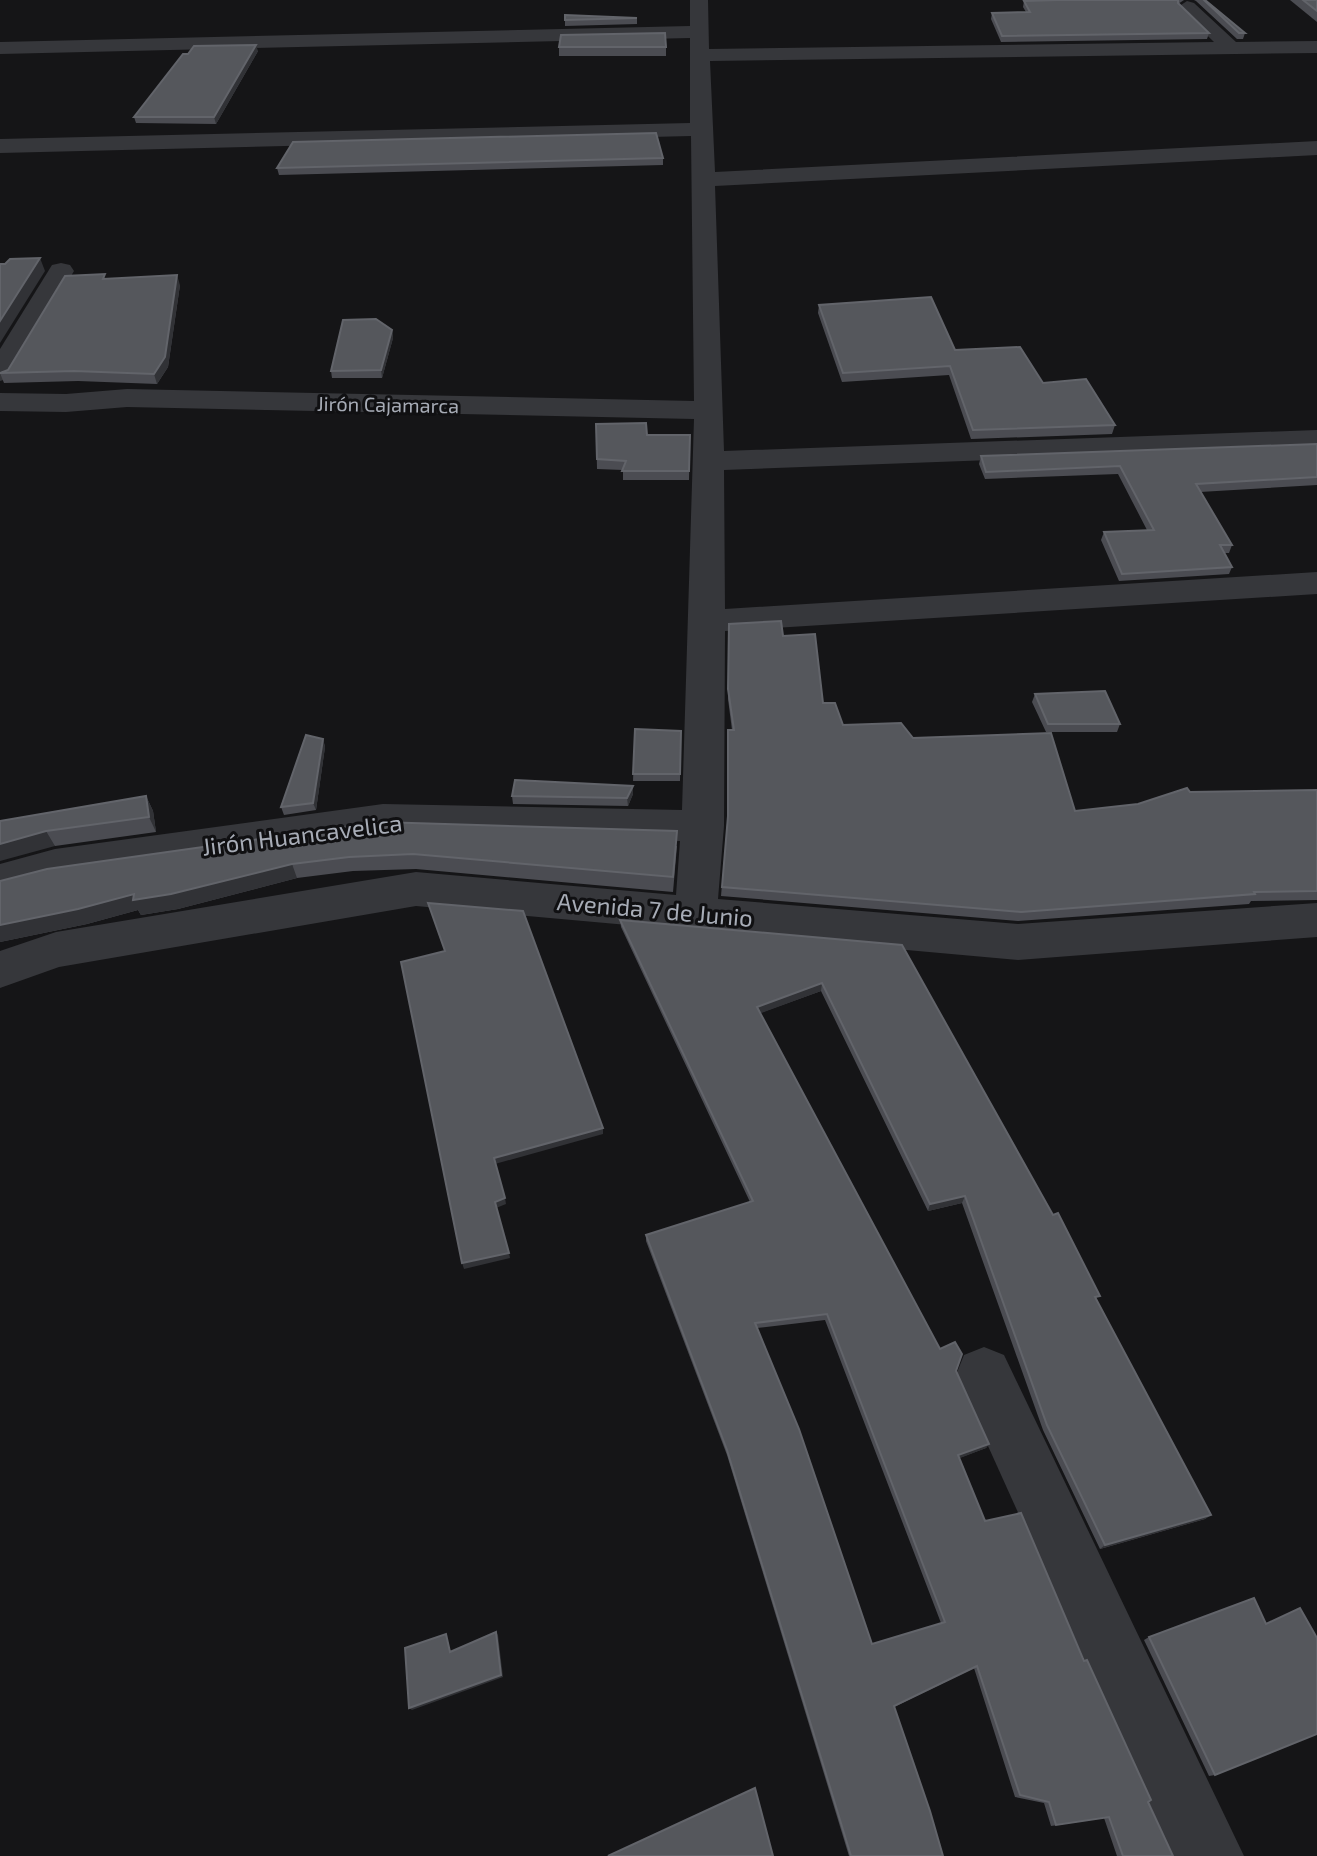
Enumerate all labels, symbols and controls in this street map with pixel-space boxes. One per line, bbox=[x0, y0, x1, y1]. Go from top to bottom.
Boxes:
street label: Jirón Cajamarca bbox=[317, 391, 459, 417]
street label: Jirón Huancavelica bbox=[200, 807, 404, 861]
street label: Avenida 7 de Junio bbox=[556, 886, 754, 932]

